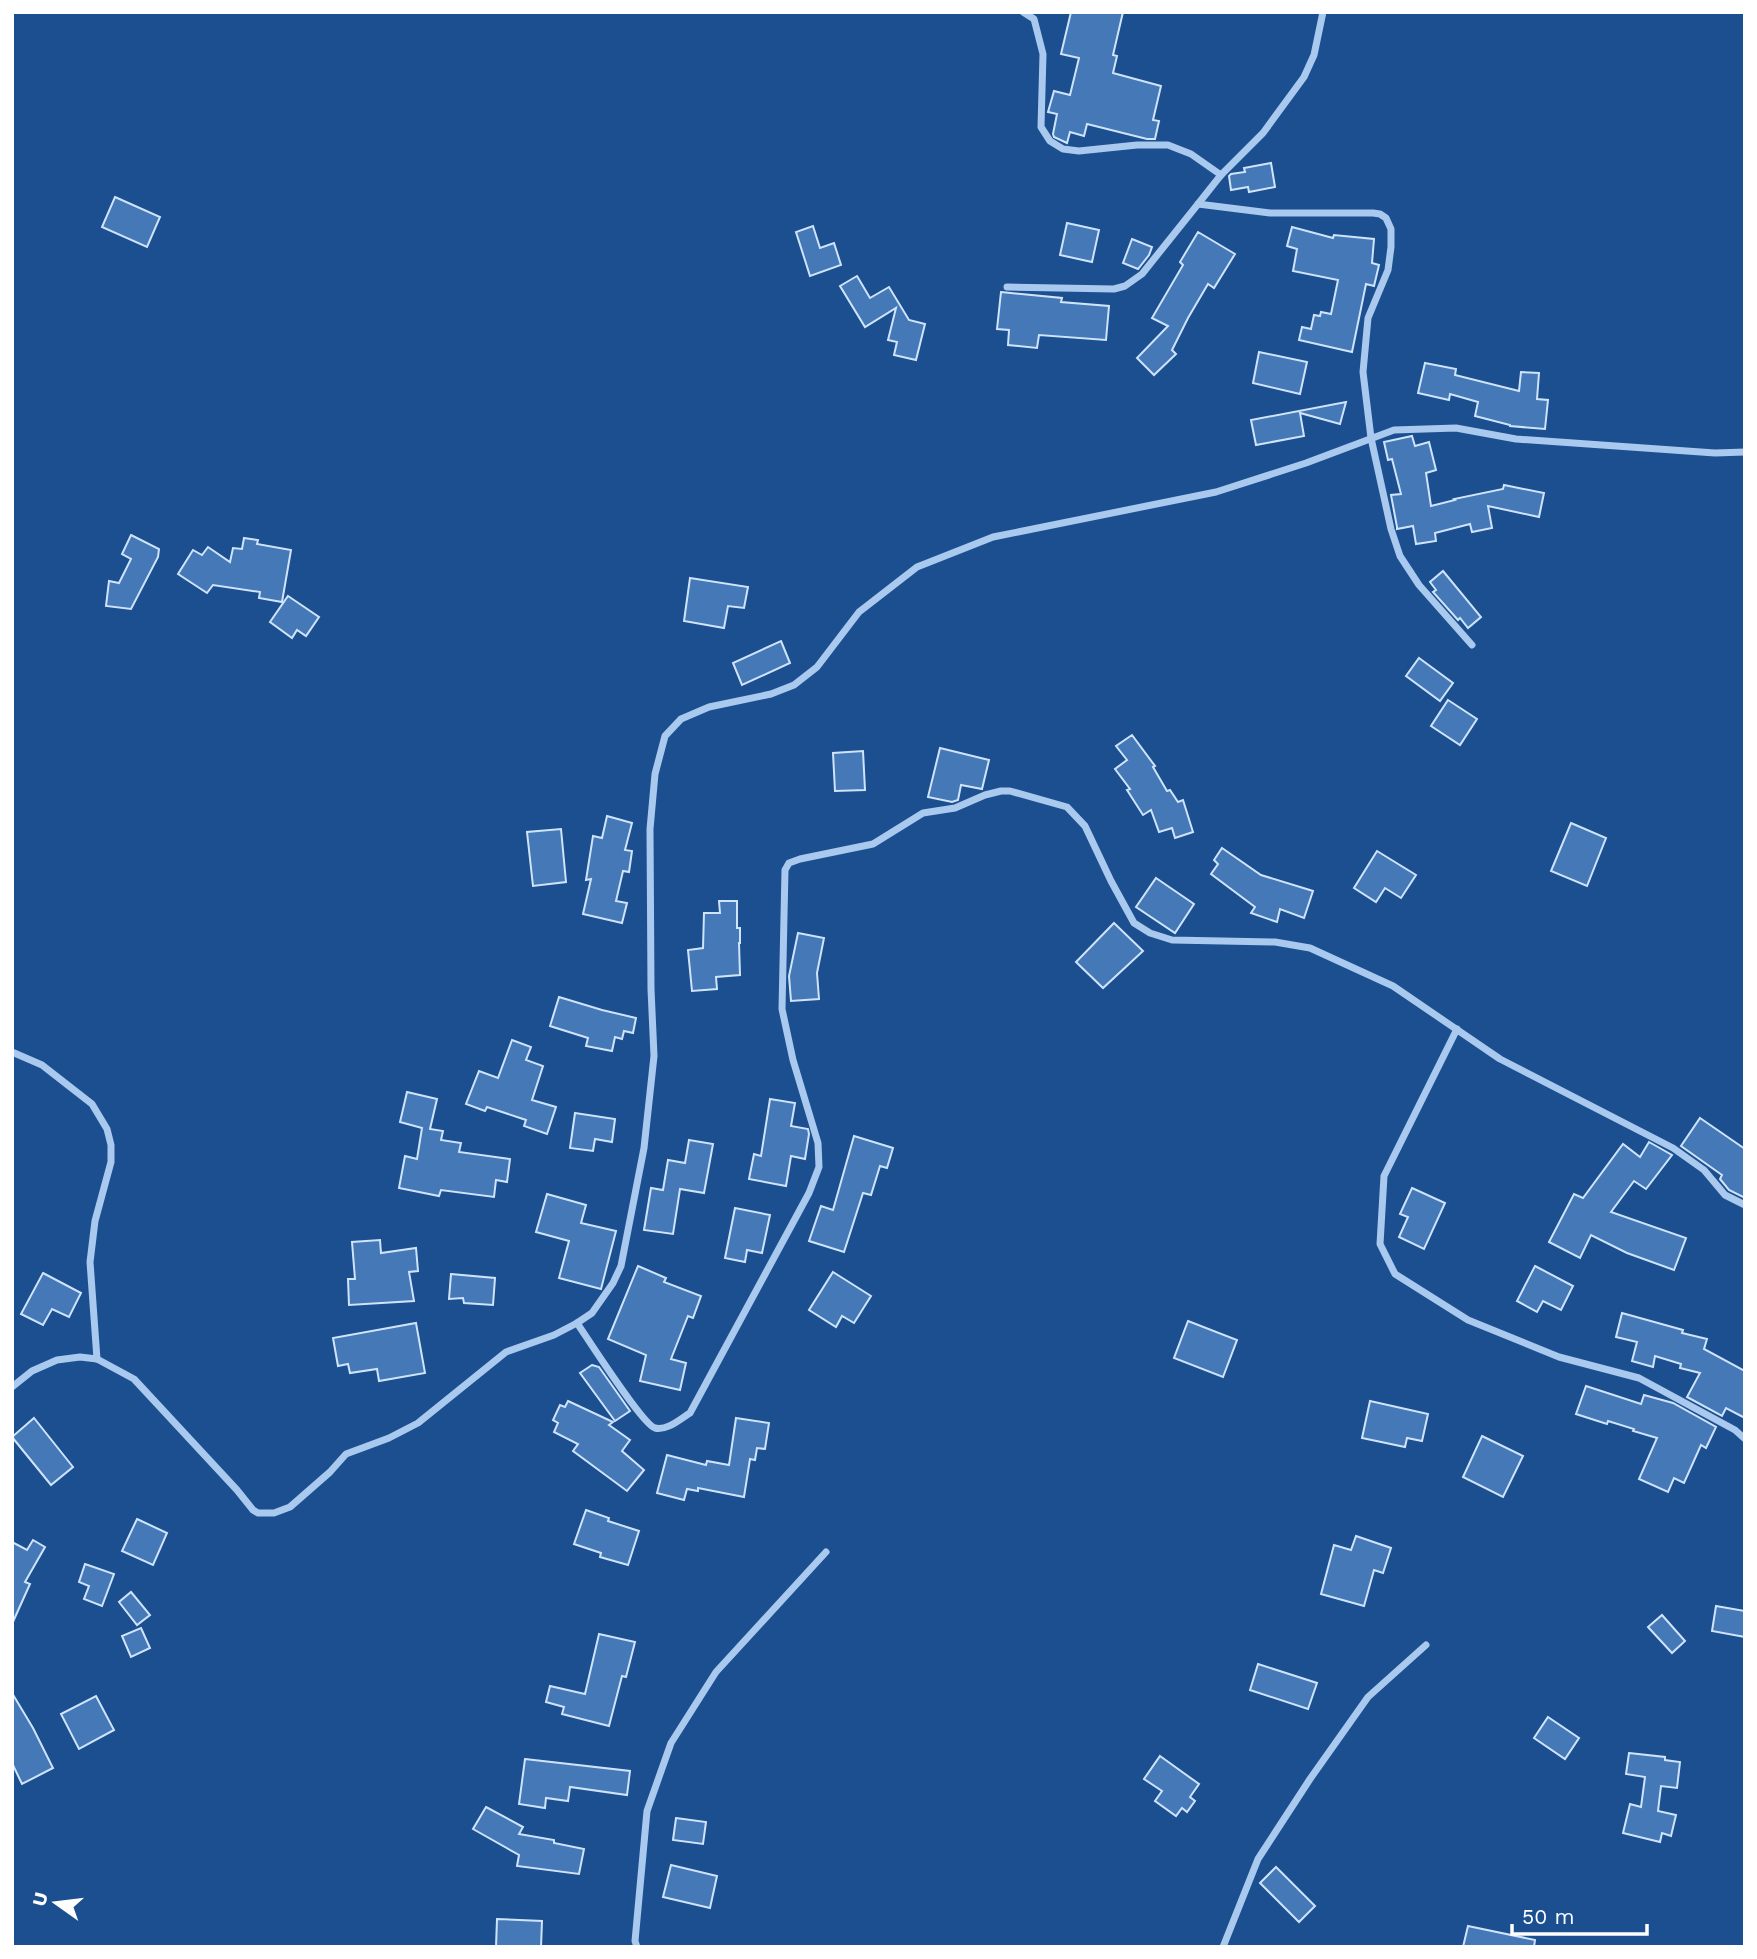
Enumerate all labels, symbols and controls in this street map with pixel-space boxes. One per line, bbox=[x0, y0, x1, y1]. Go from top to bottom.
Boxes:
north arrow bbox=[21, 1868, 91, 1938]
text: U bbox=[27, 1890, 53, 1908]
scale bar bbox=[1512, 1892, 1647, 1936]
text: 50 m bbox=[1522, 1904, 1574, 1929]

